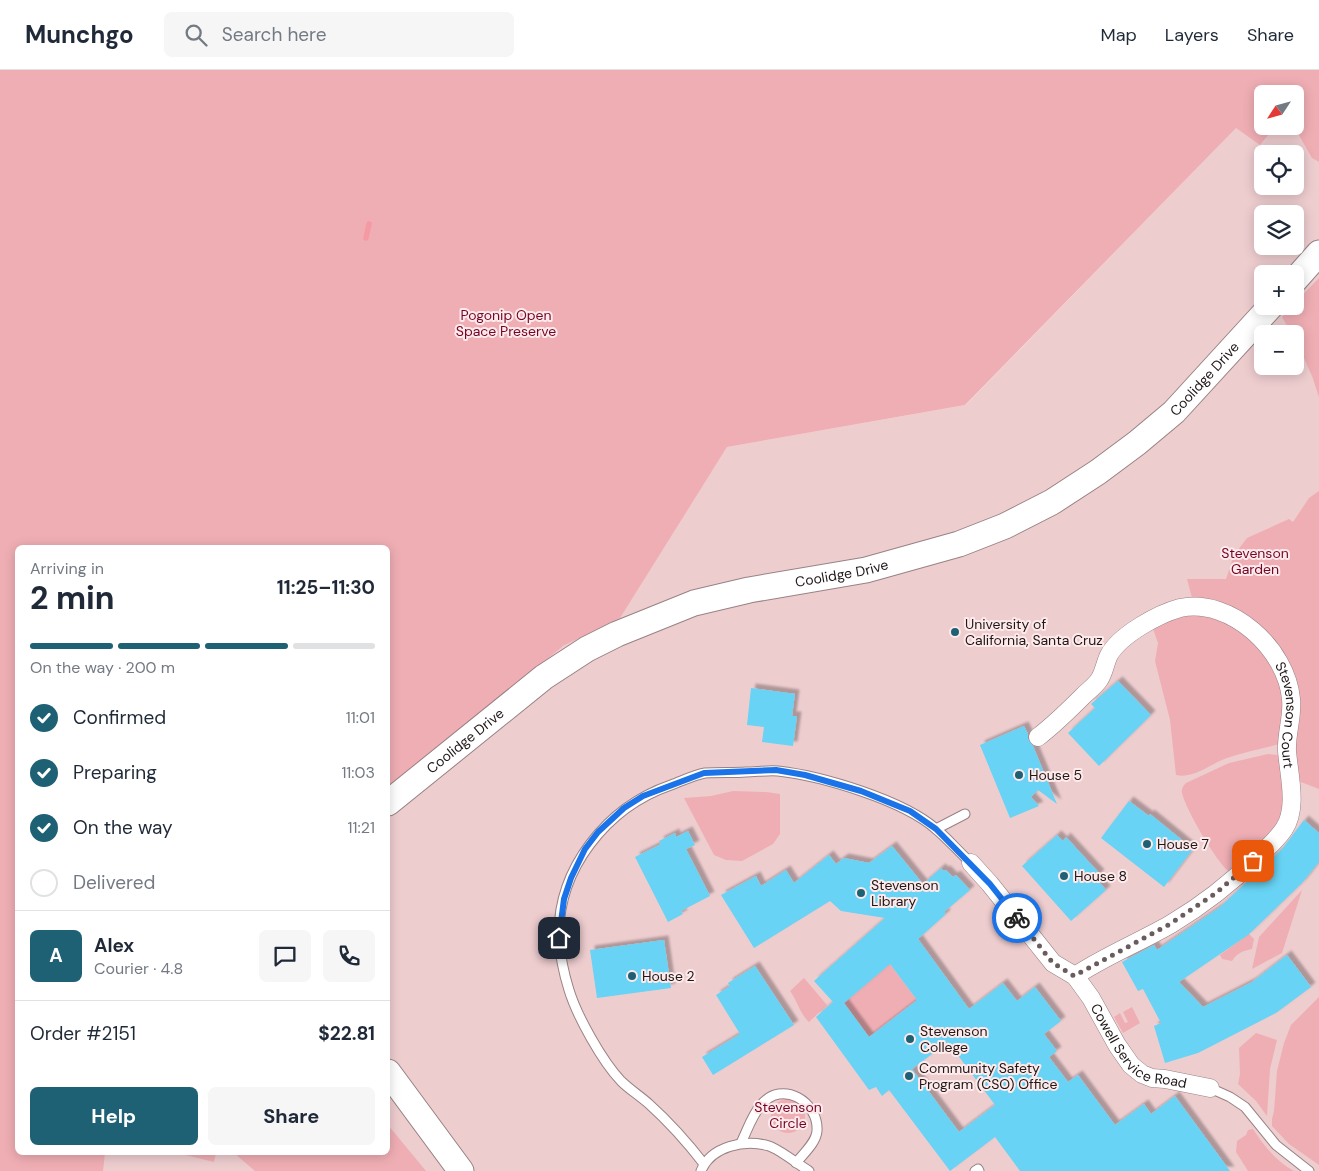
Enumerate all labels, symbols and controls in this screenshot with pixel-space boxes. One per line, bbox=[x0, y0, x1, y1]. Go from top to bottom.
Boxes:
search box bbox=[164, 12, 514, 57]
text: Munchgo bbox=[25, 19, 134, 50]
icon: search bbox=[182, 21, 210, 49]
text: Search here bbox=[222, 22, 327, 47]
text: Map bbox=[1101, 23, 1137, 47]
text: Layers bbox=[1165, 23, 1219, 47]
text: Share bbox=[1247, 23, 1294, 47]
north arrow bbox=[1254, 85, 1304, 135]
map controls bbox=[1254, 85, 1304, 375]
button: locate bbox=[1254, 145, 1304, 195]
button: layers bbox=[1254, 205, 1304, 255]
button: + bbox=[1254, 265, 1304, 315]
park label: Pogonip Open Space Preserve bbox=[456, 306, 556, 340]
button: − bbox=[1254, 325, 1304, 375]
street label: Coolidge Drive bbox=[1166, 338, 1243, 420]
park label: Stevenson Garden bbox=[1221, 544, 1289, 578]
street label: Coolidge Drive bbox=[794, 555, 890, 591]
text: Arriving in bbox=[30, 558, 104, 579]
text: 11:25–11:30 bbox=[277, 575, 375, 600]
text: 2 min bbox=[30, 577, 115, 619]
place label: University of California, Santa Cruz bbox=[965, 615, 1103, 649]
marker: University of California, Santa Cruz bbox=[949, 626, 961, 638]
text: On the way · 200 m bbox=[30, 657, 175, 678]
street label: Stevenson Court bbox=[1271, 659, 1300, 770]
icon: check bbox=[30, 704, 58, 732]
street label: Coolidge Drive bbox=[423, 704, 507, 777]
text: Confirmed bbox=[73, 705, 166, 730]
text: 11:01 bbox=[346, 707, 375, 728]
icon: check bbox=[30, 759, 58, 787]
text: Preparing bbox=[73, 760, 157, 785]
text: 11:03 bbox=[341, 762, 375, 783]
place label: House 5 bbox=[1029, 766, 1082, 784]
marker: House 5 bbox=[1013, 769, 1025, 781]
icon: check bbox=[30, 814, 58, 842]
text: On the way bbox=[73, 815, 173, 840]
text: 11:21 bbox=[348, 817, 375, 838]
place label: House 7 bbox=[1157, 835, 1209, 853]
marker: House 7 bbox=[1141, 838, 1153, 850]
pin bbox=[1232, 840, 1274, 882]
icon: bag bbox=[1239, 847, 1267, 875]
place label: House 8 bbox=[1074, 867, 1127, 885]
text: Delivered bbox=[73, 870, 155, 895]
marker: House 8 bbox=[1058, 870, 1070, 882]
place label: Stevenson Library bbox=[871, 876, 938, 910]
marker: Stevenson Library bbox=[855, 887, 867, 899]
courier bbox=[992, 893, 1042, 943]
icon: bike bbox=[1003, 904, 1031, 932]
pin bbox=[538, 917, 580, 959]
icon: home bbox=[545, 924, 573, 952]
button: chat bbox=[259, 930, 311, 982]
button: phone bbox=[323, 930, 375, 982]
text: Alex bbox=[94, 933, 134, 958]
text: A bbox=[49, 943, 63, 968]
text: Courier · 4.8 bbox=[94, 958, 183, 979]
place label: House 2 bbox=[642, 967, 695, 985]
marker: House 2 bbox=[626, 970, 638, 982]
street label: Cowell Service Road bbox=[1087, 1000, 1188, 1092]
text: Order #2151 bbox=[30, 1021, 136, 1046]
text: $22.81 bbox=[318, 1021, 375, 1046]
place label: Stevenson College bbox=[920, 1022, 987, 1056]
marker: Stevenson College bbox=[904, 1033, 916, 1045]
place label: Community Safety Program (CSO) Office bbox=[919, 1059, 1058, 1093]
marker: Community Safety Program (CSO) Office bbox=[903, 1070, 915, 1082]
button: Help bbox=[30, 1087, 198, 1145]
button: Share bbox=[208, 1087, 375, 1145]
park label: Stevenson Circle bbox=[754, 1098, 822, 1132]

